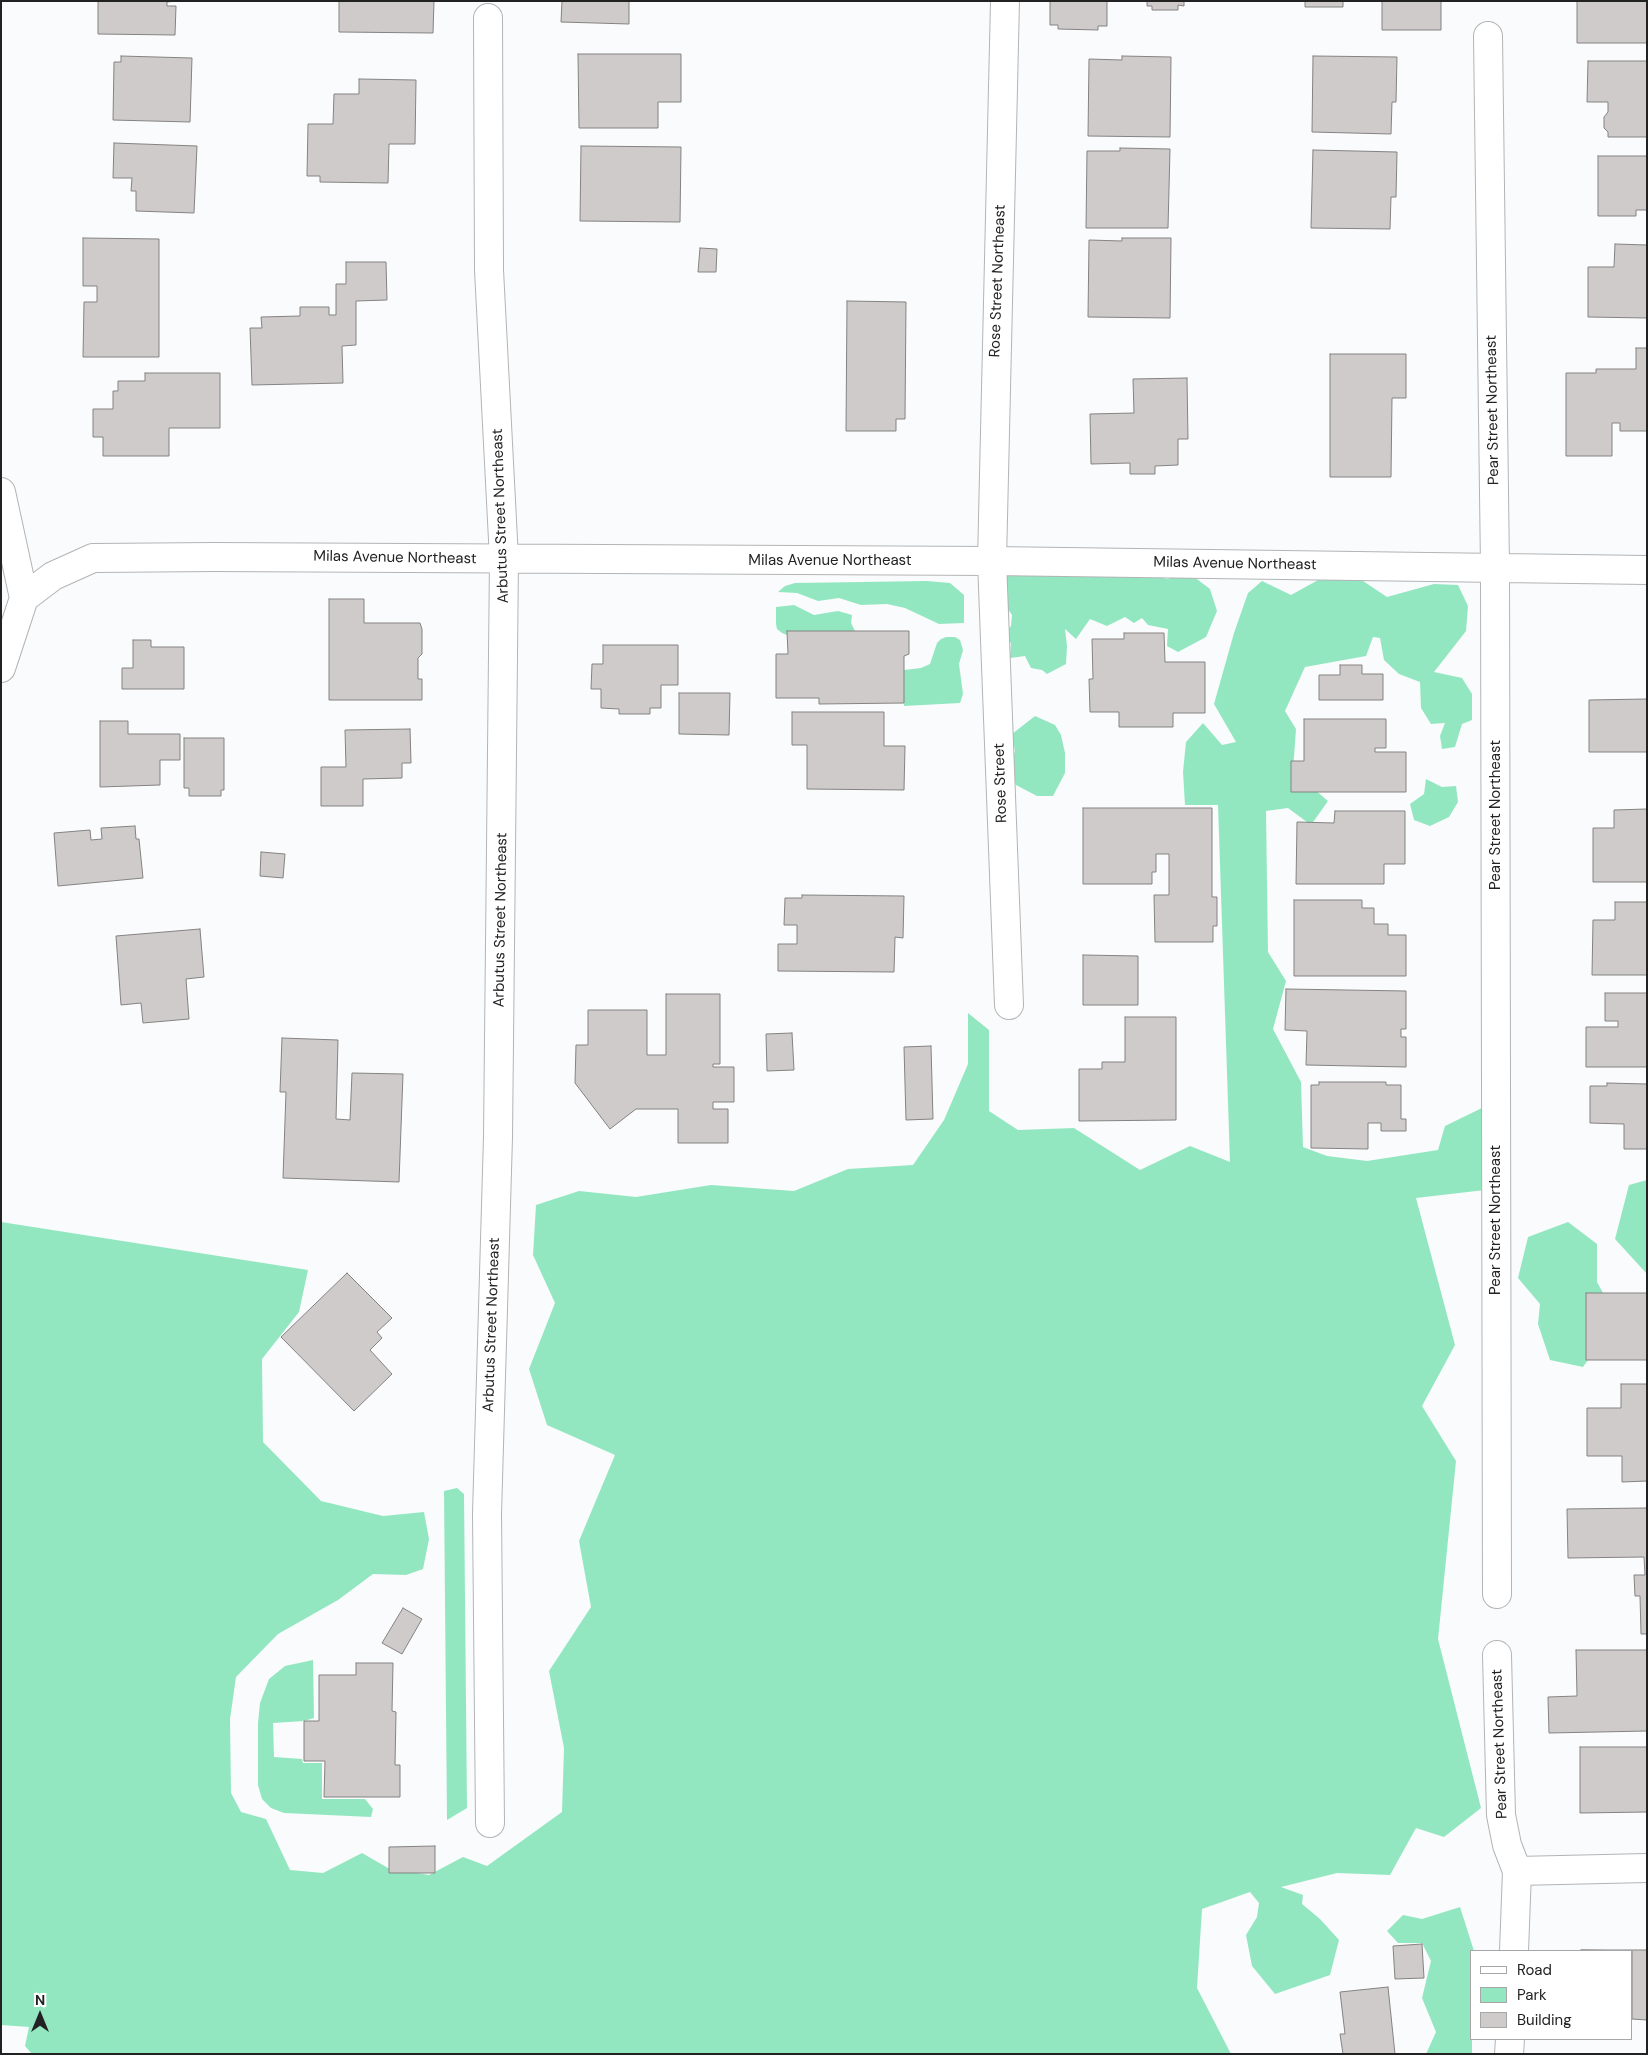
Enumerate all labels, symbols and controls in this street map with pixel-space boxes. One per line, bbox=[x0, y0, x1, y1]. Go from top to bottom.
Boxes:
street label: Rose Street Northeast bbox=[986, 204, 1010, 358]
street label: Pear Street Northeast bbox=[1483, 335, 1503, 485]
street label: Arbutus Street Northeast bbox=[489, 428, 513, 604]
street label: Milas Avenue Northeast bbox=[313, 548, 477, 568]
street label: Milas Avenue Northeast bbox=[748, 552, 912, 570]
street label: Milas Avenue Northeast bbox=[1153, 554, 1317, 574]
street label: Pear Street Northeast bbox=[1487, 740, 1505, 890]
street label: Rose Street bbox=[991, 743, 1011, 823]
street label: Arbutus Street Northeast bbox=[490, 832, 512, 1008]
street label: Pear Street Northeast bbox=[1487, 1145, 1505, 1295]
street label: Arbutus Street Northeast bbox=[480, 1237, 504, 1413]
street label: Pear Street Northeast bbox=[1488, 1669, 1512, 1819]
legend bbox=[1470, 1950, 1633, 2040]
text: Road bbox=[1517, 1960, 1552, 1980]
text: Park bbox=[1517, 1985, 1547, 2005]
north arrow bbox=[15, 1990, 65, 2040]
text: N bbox=[35, 1991, 45, 2009]
text: Building bbox=[1517, 2010, 1572, 2030]

